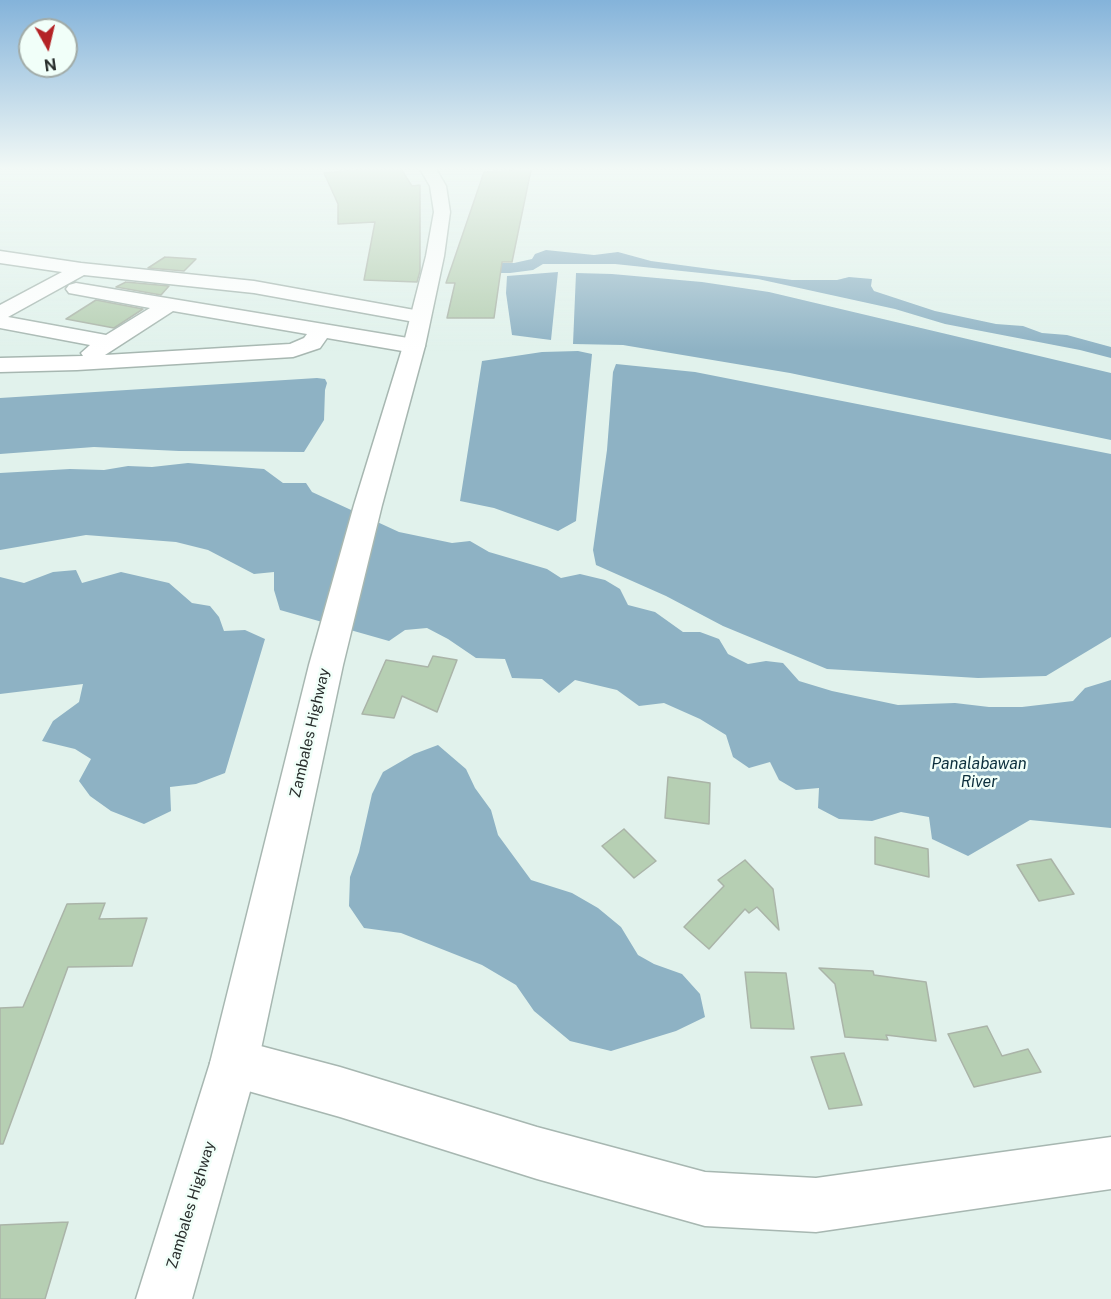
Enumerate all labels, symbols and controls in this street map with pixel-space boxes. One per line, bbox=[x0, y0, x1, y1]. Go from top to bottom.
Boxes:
north arrow bbox=[18, 18, 78, 78]
text: N bbox=[43, 54, 58, 75]
street label: Zambales Highway bbox=[286, 666, 334, 800]
water label: Panalabawan River bbox=[931, 754, 1027, 792]
street label: Zambales Highway bbox=[163, 1139, 219, 1271]

